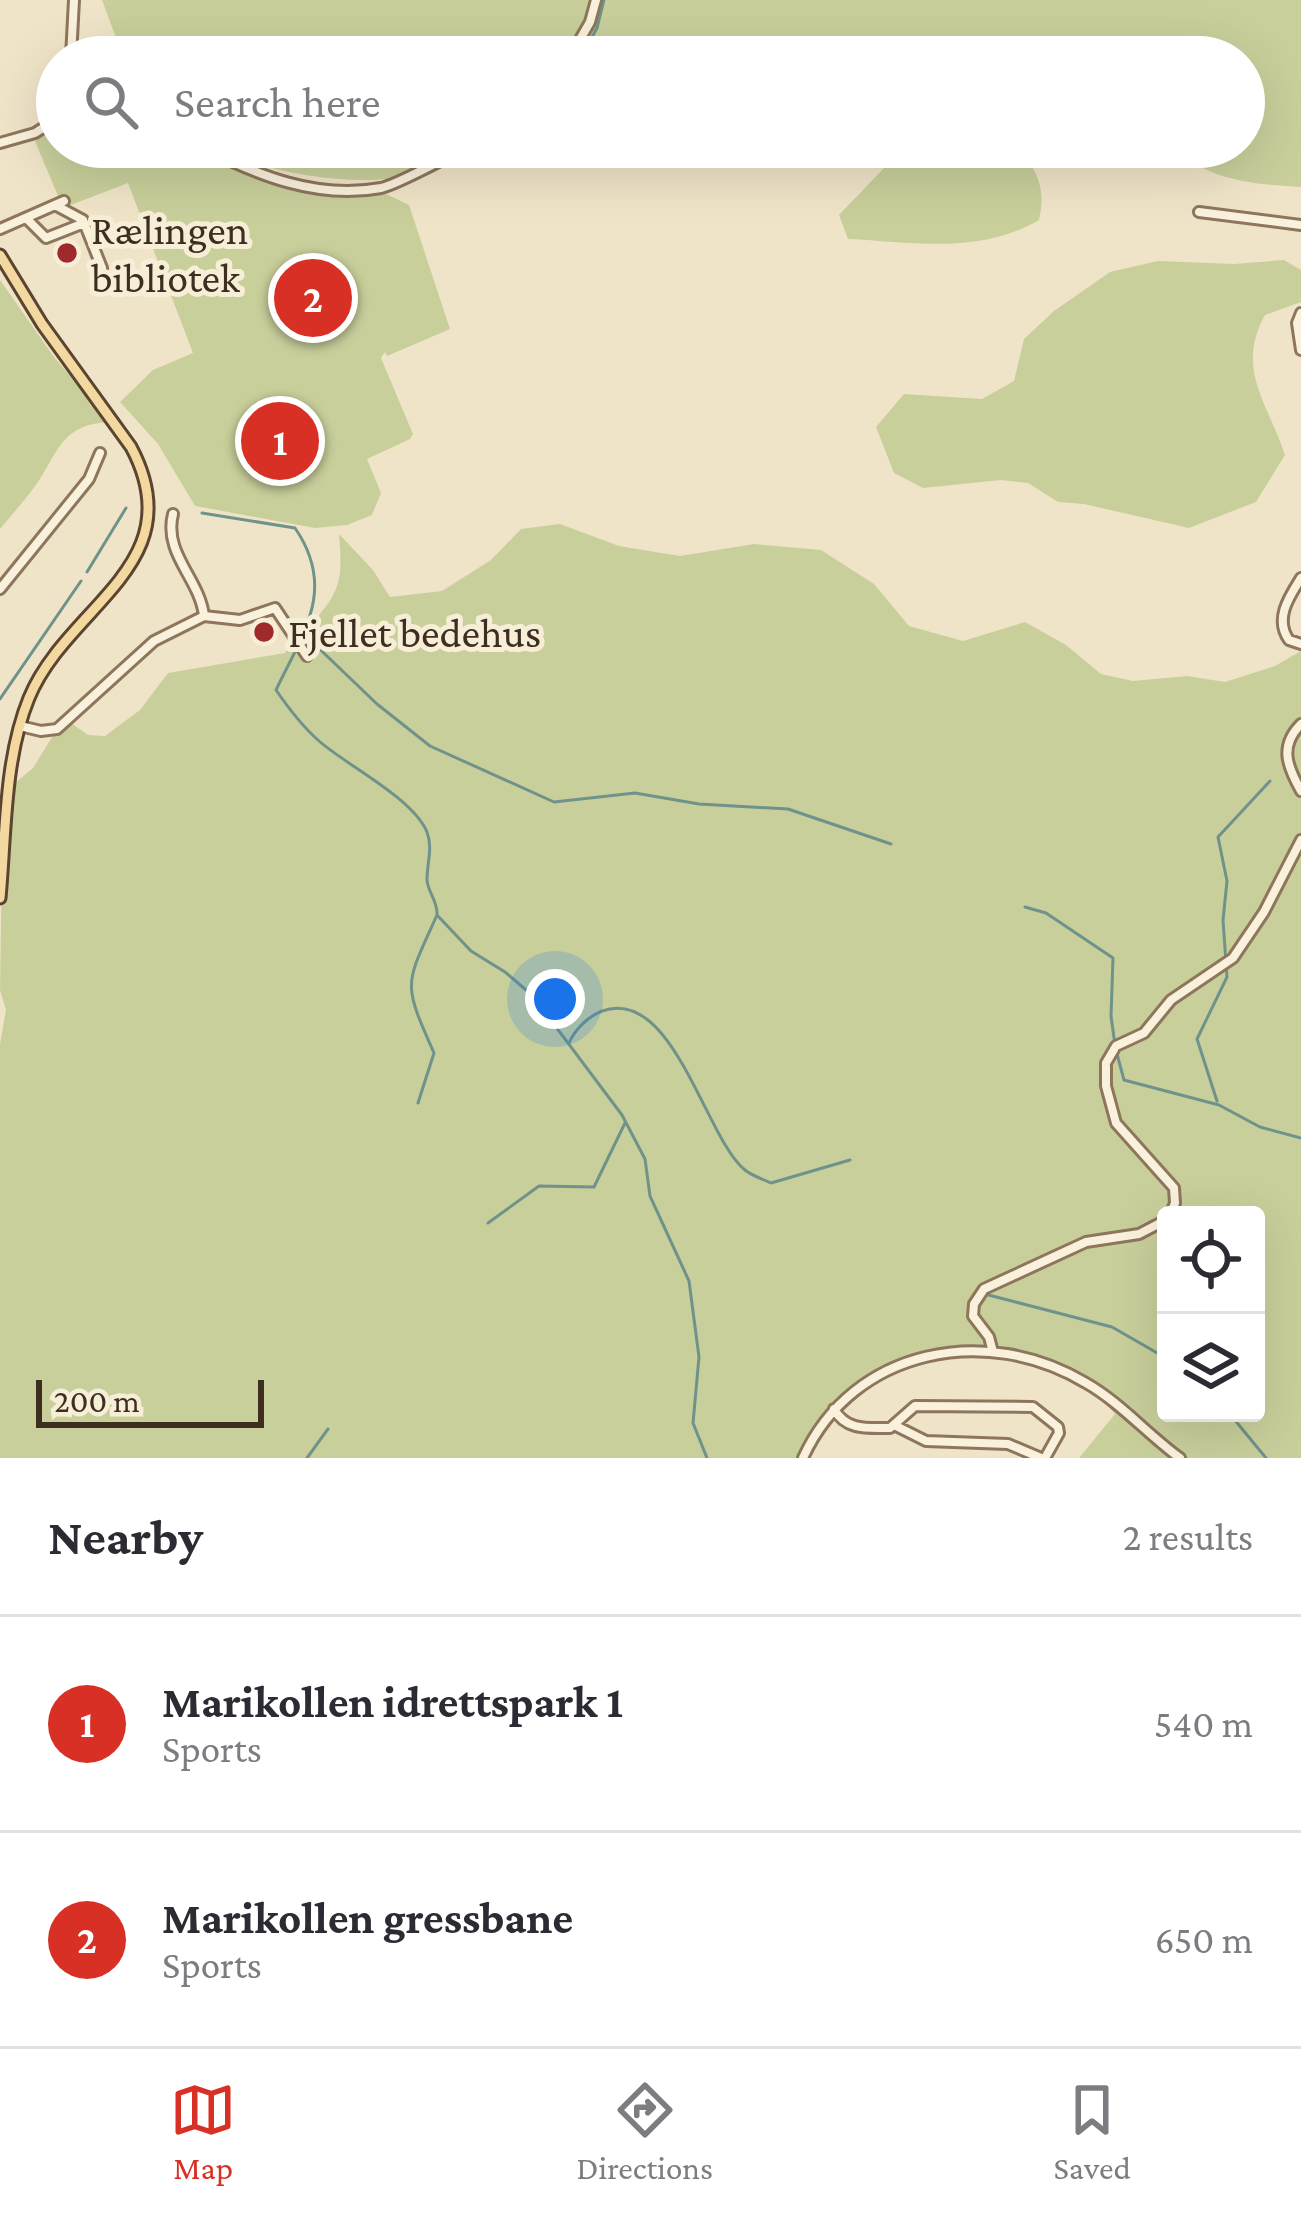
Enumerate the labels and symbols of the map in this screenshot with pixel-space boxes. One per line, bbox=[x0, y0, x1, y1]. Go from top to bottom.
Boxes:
place label: Rælingen bibliotek bbox=[91, 206, 248, 301]
marker: Rælingen bibliotek bbox=[54, 240, 80, 266]
pin: 2 bbox=[274, 253, 352, 343]
pin: 1 bbox=[241, 396, 319, 486]
place label: Fjellet bedehus bbox=[288, 609, 541, 657]
marker: Fjellet bedehus bbox=[251, 619, 277, 645]
your location bbox=[525, 969, 585, 1029]
scale bar bbox=[36, 1374, 264, 1427]

